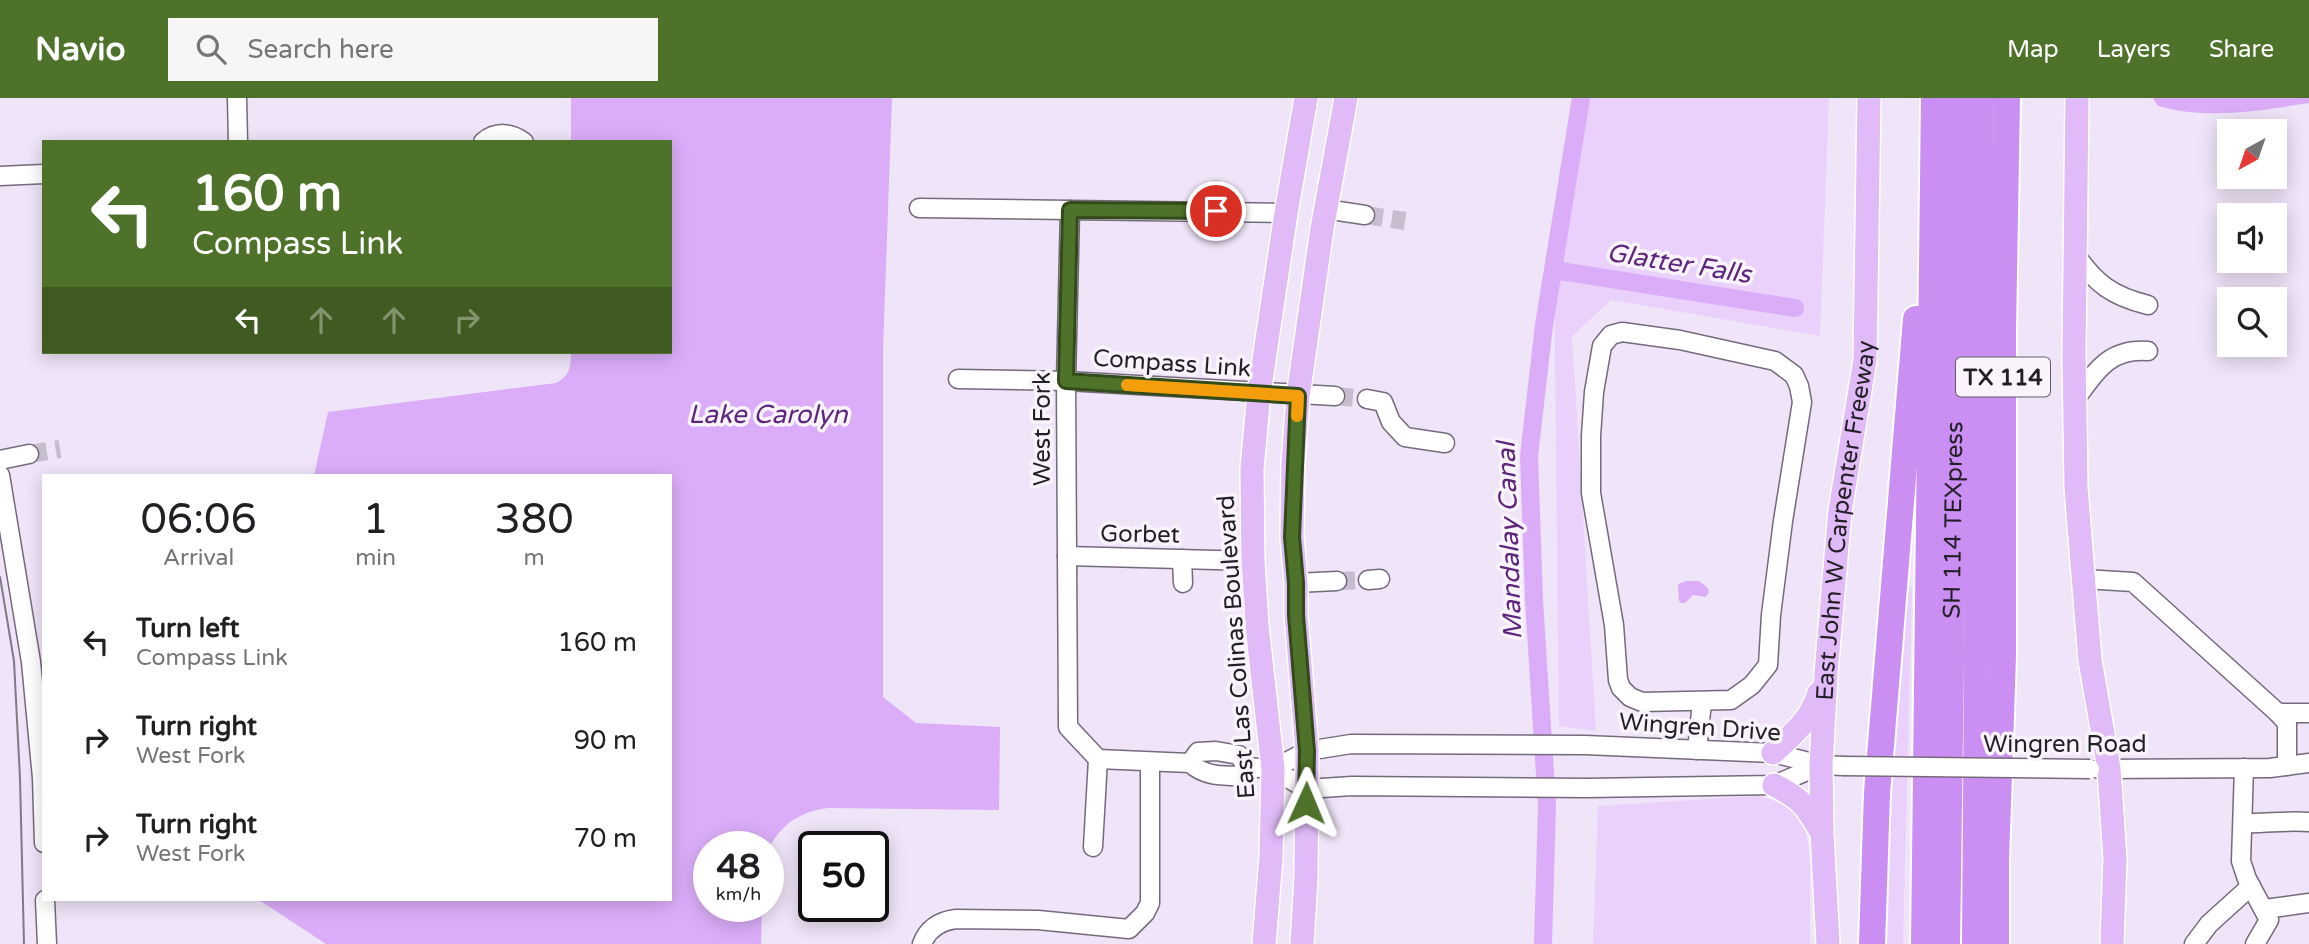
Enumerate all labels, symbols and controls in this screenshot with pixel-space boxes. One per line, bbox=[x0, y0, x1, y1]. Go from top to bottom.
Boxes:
search box bbox=[168, 18, 658, 81]
text: Navio bbox=[35, 30, 126, 69]
icon: search bbox=[192, 30, 230, 68]
text: Search here bbox=[248, 34, 394, 65]
text: Map bbox=[2007, 35, 2059, 64]
text: Layers bbox=[2097, 35, 2171, 64]
text: Share bbox=[2209, 35, 2274, 64]
north arrow bbox=[2217, 119, 2287, 189]
map controls bbox=[2217, 119, 2287, 357]
text: 160 m bbox=[192, 165, 342, 224]
icon: left bbox=[77, 168, 168, 259]
pin bbox=[1186, 181, 1246, 241]
icon: arrive bbox=[1197, 192, 1235, 230]
button: sound bbox=[2217, 203, 2287, 273]
text: Compass Link bbox=[192, 225, 403, 263]
water label: Glatter Falls bbox=[1605, 237, 1755, 290]
button: search bbox=[2217, 287, 2287, 357]
icon: left bbox=[229, 301, 267, 339]
icon: ahead bbox=[302, 301, 340, 339]
icon: ahead bbox=[375, 301, 413, 339]
icon: right bbox=[448, 301, 486, 339]
street label: East John W Carpenter Freeway bbox=[1811, 340, 1881, 701]
street label: Compass Link bbox=[1092, 344, 1252, 383]
road number: TX 114 bbox=[1956, 358, 2050, 396]
street label: West Fork bbox=[1028, 372, 1057, 486]
water label: Lake Carolyn bbox=[688, 399, 849, 430]
street label: SH 114 TEXpress bbox=[1938, 421, 1969, 619]
water label: Mandalay Canal bbox=[1490, 438, 1528, 640]
text: 06:06 bbox=[140, 494, 257, 545]
text: 1 bbox=[362, 494, 389, 545]
text: 380 bbox=[494, 494, 574, 545]
street label: East Las Colinas Boulevard bbox=[1211, 494, 1262, 800]
street label: Gorbet bbox=[1100, 519, 1180, 550]
text: Arrival bbox=[163, 544, 234, 572]
text: min bbox=[355, 544, 396, 572]
text: m bbox=[523, 544, 545, 572]
text: Turn left bbox=[136, 613, 239, 644]
icon: left bbox=[77, 623, 115, 661]
text: 160 m bbox=[557, 627, 637, 658]
text: Compass Link bbox=[136, 644, 288, 672]
street label: Wingren Drive bbox=[1618, 707, 1782, 748]
text: Turn right bbox=[136, 711, 257, 742]
icon: right bbox=[77, 721, 115, 759]
text: 90 m bbox=[574, 725, 637, 756]
street label: Wingren Road bbox=[1983, 730, 2147, 759]
text: West Fork bbox=[136, 742, 245, 770]
position arrow bbox=[1269, 766, 1343, 840]
text: Turn right bbox=[136, 809, 257, 840]
icon: right bbox=[77, 819, 115, 857]
text: 70 m bbox=[574, 823, 637, 854]
speed limit sign: 50 bbox=[798, 831, 889, 922]
text: West Fork bbox=[136, 840, 245, 868]
text: 48 bbox=[717, 846, 760, 888]
text: km/h bbox=[716, 883, 761, 905]

